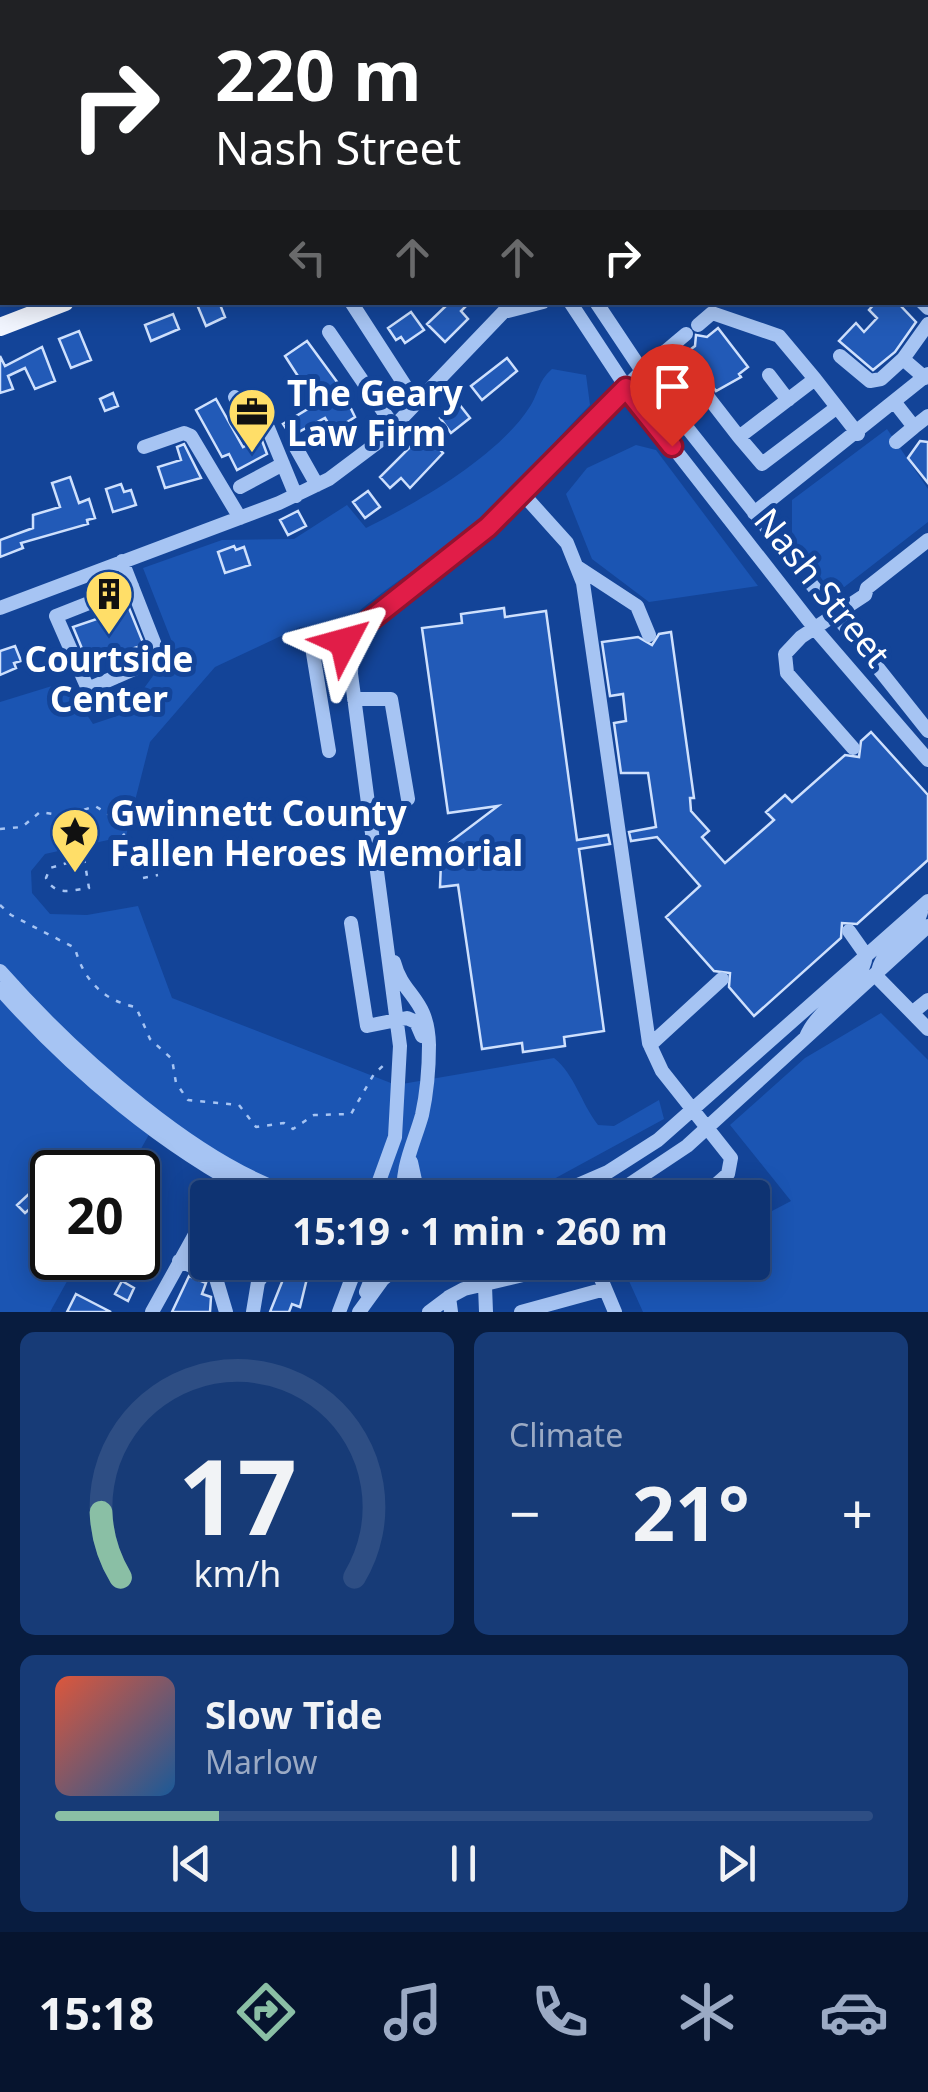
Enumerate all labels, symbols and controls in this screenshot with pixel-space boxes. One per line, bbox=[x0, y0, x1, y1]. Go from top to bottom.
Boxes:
text: 220 m bbox=[215, 26, 422, 122]
icon: right bbox=[50, 40, 180, 170]
text: Nash Street bbox=[215, 117, 461, 178]
icon: left bbox=[280, 230, 335, 285]
icon: ahead bbox=[385, 230, 440, 285]
icon: ahead bbox=[490, 230, 545, 285]
icon: right bbox=[595, 230, 650, 285]
pin bbox=[630, 344, 715, 447]
icon: arrive bbox=[645, 359, 700, 414]
place label: The Geary Law Firm bbox=[287, 369, 463, 456]
office icon: The Geary Law Firm bbox=[226, 386, 278, 454]
street label: Nash Street bbox=[744, 498, 902, 676]
building icon: Courtside Center bbox=[83, 568, 135, 636]
position arrow bbox=[292, 590, 396, 694]
place label: Courtside Center bbox=[25, 635, 193, 722]
place label: Gwinnett County Fallen Heroes Memorial bbox=[110, 789, 523, 876]
place icon: Gwinnett County Fallen Heroes Memorial bbox=[49, 806, 101, 874]
speed limit sign: 20 bbox=[30, 1150, 160, 1280]
text: 15:19 · 1 min · 260 m bbox=[292, 1204, 668, 1256]
text: Climate bbox=[509, 1413, 623, 1456]
text: 17 bbox=[178, 1424, 296, 1565]
text: 21° bbox=[632, 1461, 750, 1563]
text: − bbox=[509, 1475, 540, 1550]
text: + bbox=[842, 1475, 873, 1550]
text: km/h bbox=[193, 1549, 281, 1597]
text: Slow Tide bbox=[205, 1688, 383, 1740]
text: Marlow bbox=[205, 1740, 317, 1783]
icon: previous bbox=[164, 1836, 219, 1891]
icon: pause bbox=[436, 1836, 491, 1891]
icon: next bbox=[709, 1836, 764, 1891]
icon: directions bbox=[231, 1977, 301, 2047]
icon: music bbox=[378, 1977, 448, 2047]
icon: phone bbox=[525, 1977, 595, 2047]
icon: climate bbox=[672, 1977, 742, 2047]
icon: car bbox=[819, 1977, 889, 2047]
text: 15:18 bbox=[39, 1982, 154, 2043]

